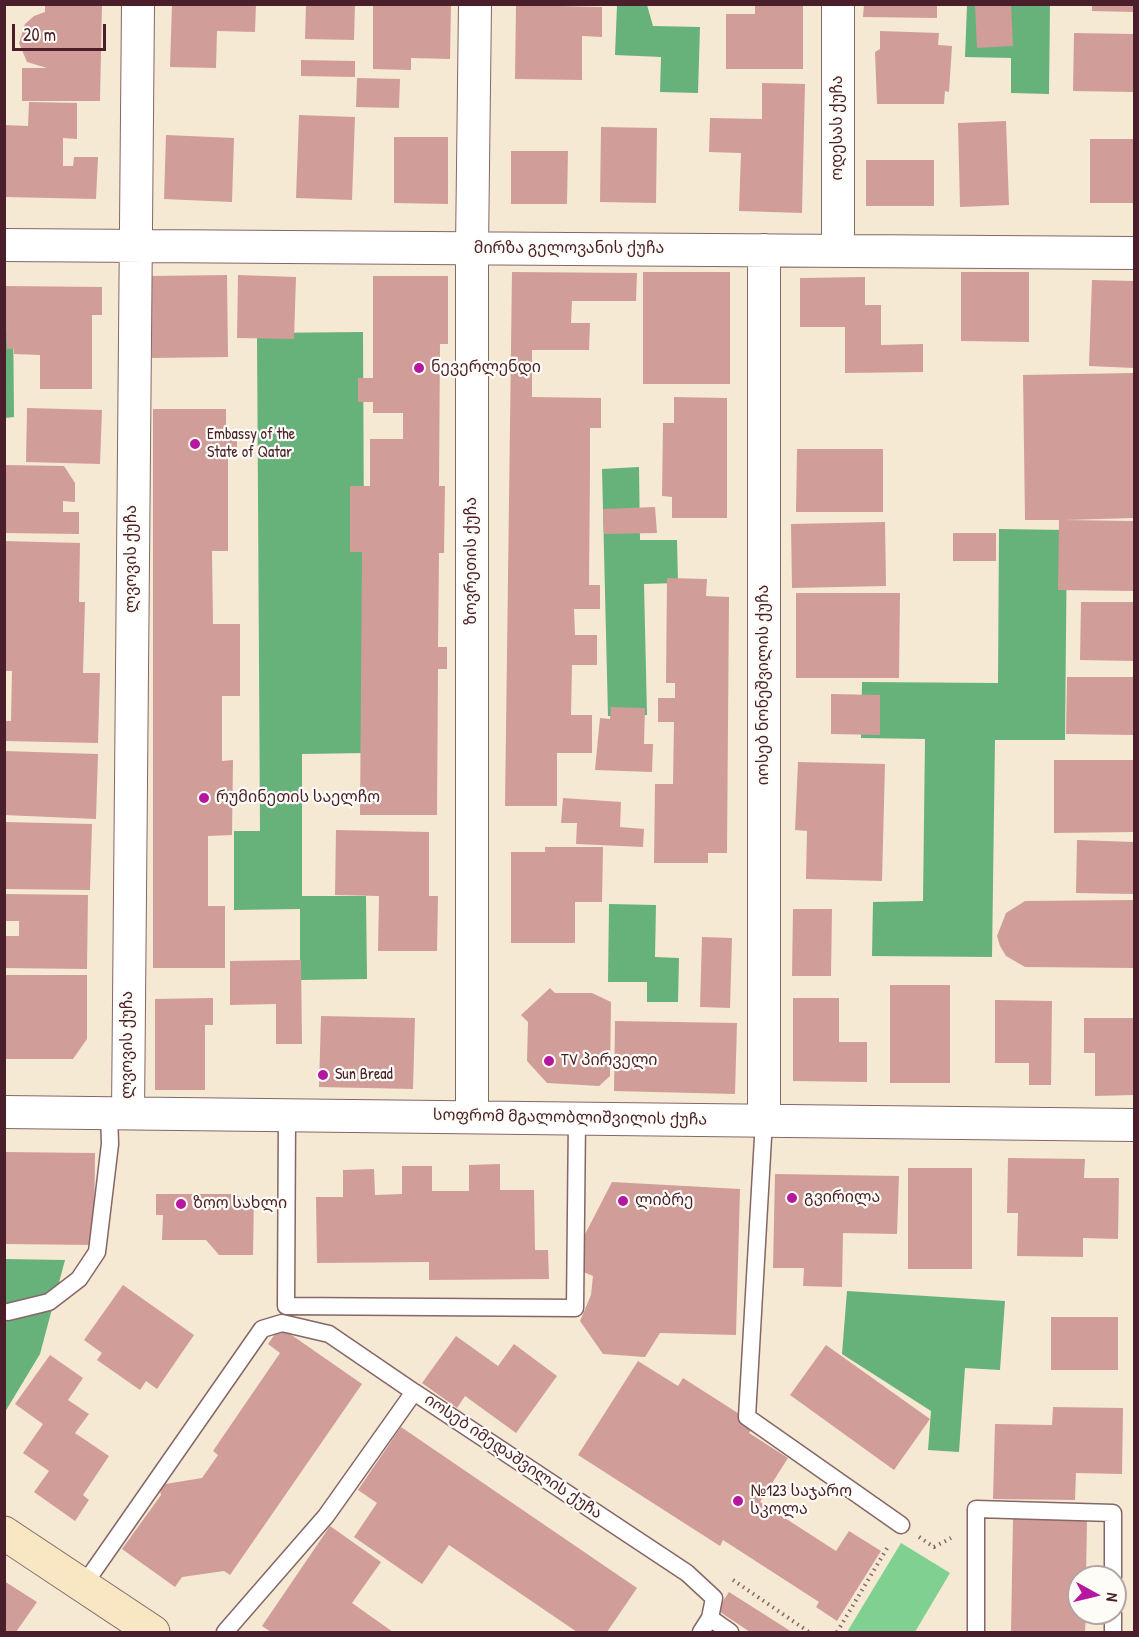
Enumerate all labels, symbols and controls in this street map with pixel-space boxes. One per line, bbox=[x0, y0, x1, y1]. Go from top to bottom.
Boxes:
scale bar bbox=[15, 12, 110, 50]
text: 20 m bbox=[23, 22, 56, 47]
street label: ოდესას ქუჩა bbox=[828, 75, 848, 181]
street label: მირზა გელოვანის ქუჩა bbox=[474, 239, 664, 259]
place label: ნევერლენდი bbox=[431, 358, 541, 378]
marker: ნევერლენდი bbox=[412, 361, 426, 375]
place label: Embassy of the State of Qatar bbox=[207, 425, 295, 463]
marker: Embassy of the State of Qatar bbox=[188, 437, 202, 451]
street label: ზოვრეთის ქუჩა bbox=[462, 497, 482, 625]
street label: ლვოვის ქუჩა bbox=[122, 505, 142, 613]
street label: იოსებ ნონეშვილის ქუჩა bbox=[754, 585, 774, 785]
place label: რუმინეთის საელჩო bbox=[216, 788, 380, 808]
marker: რუმინეთის საელჩო bbox=[197, 791, 211, 805]
street label: ლვოვის ქუჩა bbox=[118, 991, 138, 1099]
place label: TV პირველი bbox=[561, 1051, 658, 1071]
marker: TV პირველი bbox=[542, 1054, 556, 1068]
place label: Sun Bread bbox=[335, 1065, 393, 1085]
marker: Sun Bread bbox=[316, 1068, 330, 1082]
street label: სოფრომ მგალობლიშვილის ქუჩა bbox=[433, 1106, 707, 1130]
place label: გვირილა bbox=[804, 1188, 880, 1208]
place label: ლიბრე bbox=[635, 1191, 693, 1211]
marker: გვირილა bbox=[785, 1191, 799, 1205]
place label: ზოო სახლი bbox=[193, 1194, 287, 1214]
marker: ლიბრე bbox=[616, 1194, 630, 1208]
marker: ზოო სახლი bbox=[174, 1197, 188, 1211]
street label: იოსებ იმედაშვილის ქუჩა bbox=[421, 1390, 605, 1524]
place label: №123 საჯარო სკოლა bbox=[750, 1482, 852, 1520]
marker: №123 საჯარო სკოლა bbox=[731, 1494, 745, 1508]
north arrow bbox=[1067, 1565, 1127, 1625]
text: N bbox=[1101, 1591, 1124, 1603]

